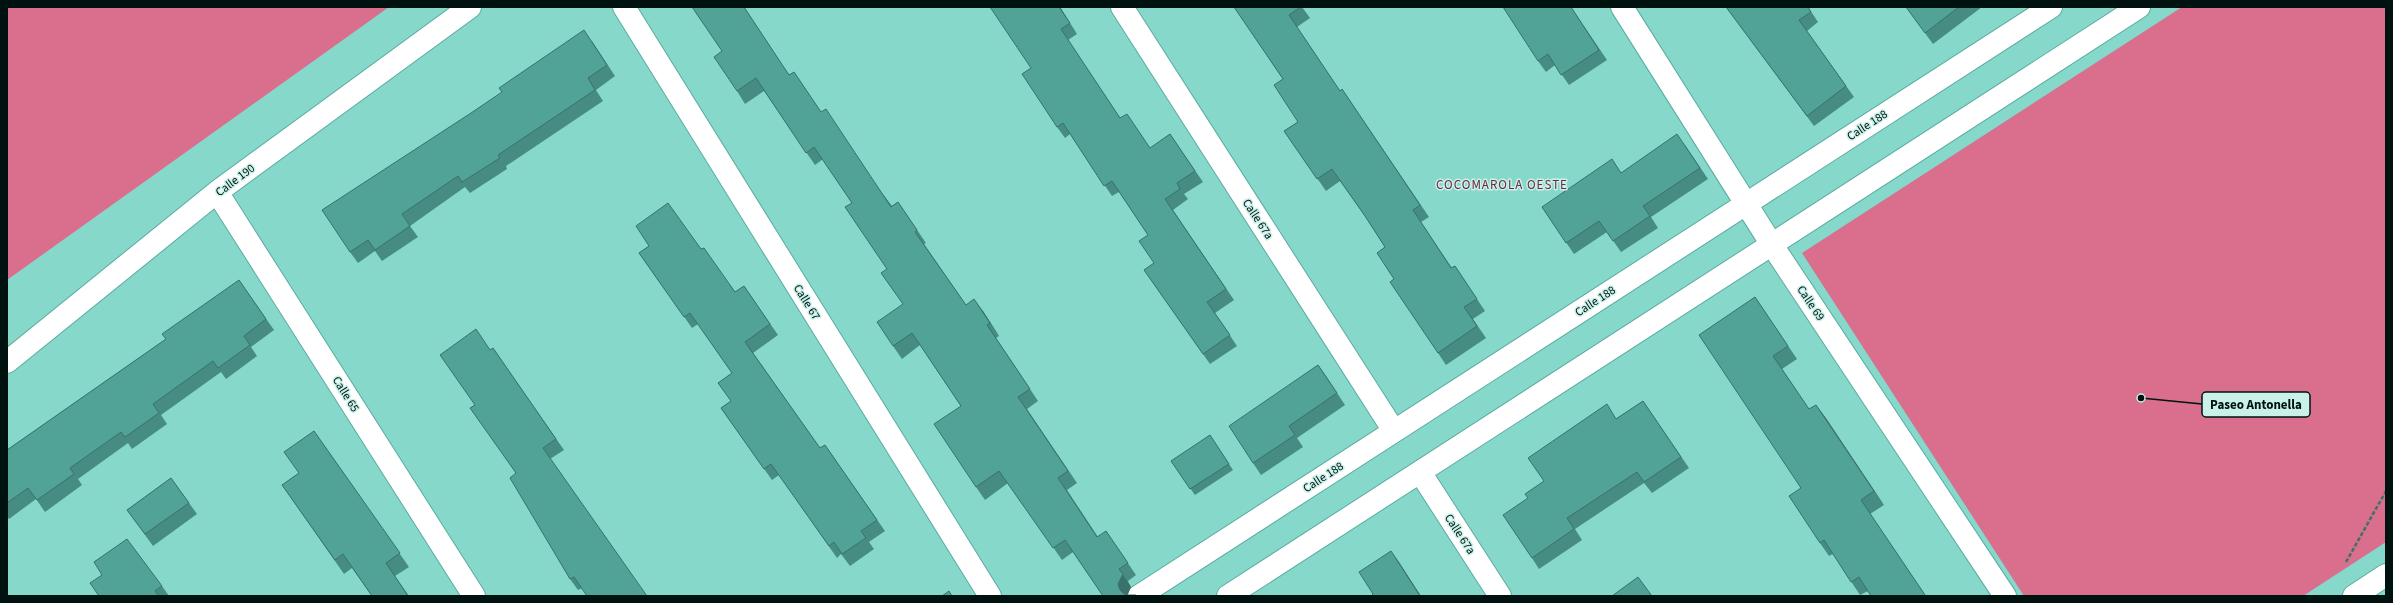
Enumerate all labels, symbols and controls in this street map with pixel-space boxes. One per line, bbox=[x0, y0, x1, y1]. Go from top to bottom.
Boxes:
street label: Calle 188 bbox=[1844, 106, 1891, 145]
street label: Calle 190 bbox=[212, 160, 259, 201]
district label: COCOMAROLA OESTE bbox=[1436, 176, 1568, 194]
street label: Calle 67a bbox=[1238, 196, 1277, 243]
street label: Calle 67 bbox=[789, 281, 824, 323]
street label: Calle 188 bbox=[1572, 282, 1619, 321]
street label: Calle 69 bbox=[1793, 282, 1829, 324]
street label: Calle 65 bbox=[328, 373, 363, 415]
callout: Paseo Antonella bbox=[2202, 392, 2310, 417]
text: Paseo Antonella bbox=[2210, 396, 2302, 414]
street label: Calle 188 bbox=[1300, 458, 1347, 497]
street label: Calle 67a bbox=[1440, 511, 1479, 558]

